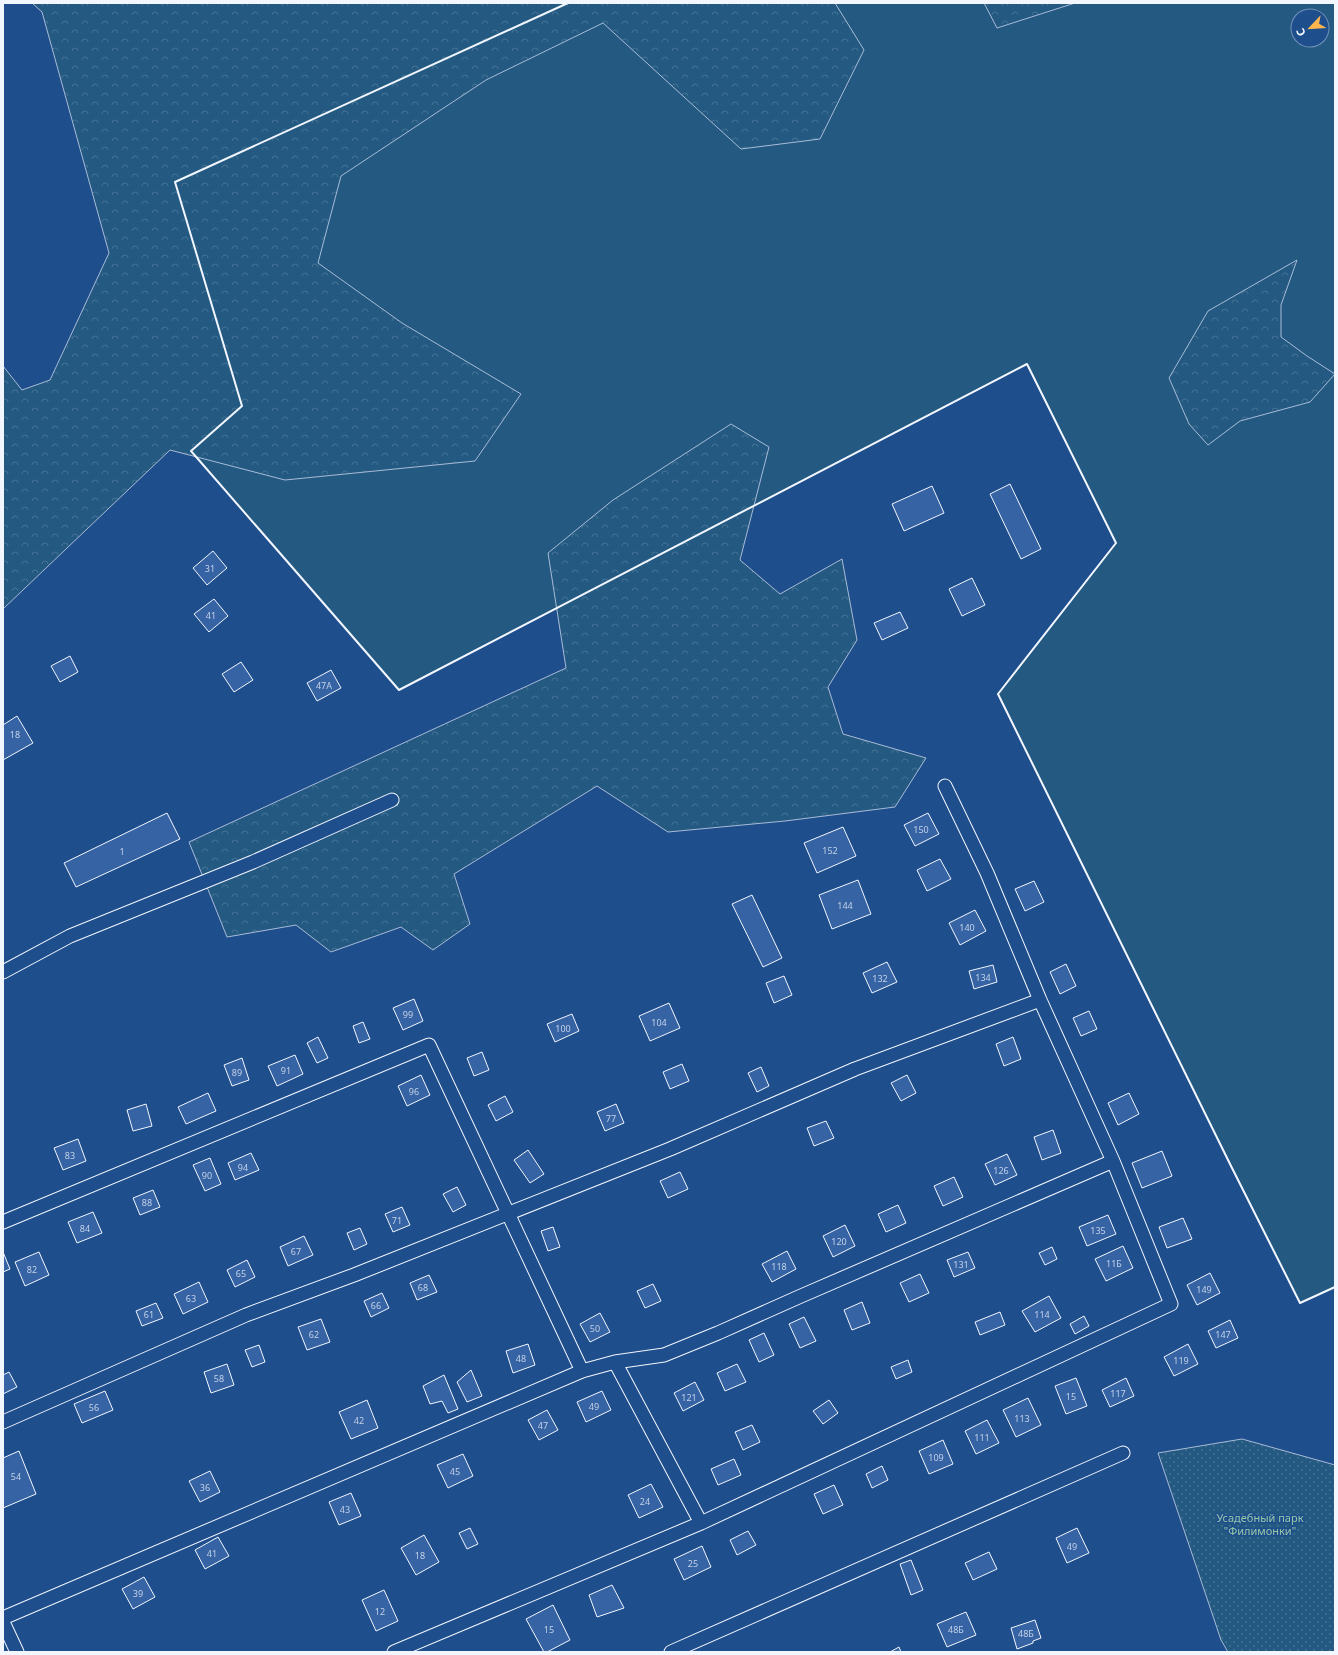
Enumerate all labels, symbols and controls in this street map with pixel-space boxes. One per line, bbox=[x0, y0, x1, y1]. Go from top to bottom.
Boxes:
north arrow bbox=[1290, 8, 1330, 48]
text: С bbox=[1292, 26, 1309, 39]
house number: 31 bbox=[205, 562, 215, 575]
house number: 41 bbox=[206, 609, 216, 622]
house number: 47А bbox=[316, 679, 332, 692]
house number: 18 bbox=[10, 728, 20, 741]
house number: 150 bbox=[913, 823, 929, 836]
house number: 152 bbox=[822, 844, 838, 857]
house number: 1 bbox=[119, 845, 125, 858]
house number: 144 bbox=[837, 899, 853, 912]
house number: 140 bbox=[959, 921, 975, 934]
house number: 134 bbox=[975, 971, 991, 984]
house number: 132 bbox=[872, 972, 888, 985]
house number: 99 bbox=[403, 1008, 413, 1021]
house number: 104 bbox=[651, 1016, 667, 1029]
house number: 100 bbox=[555, 1022, 571, 1035]
house number: 91 bbox=[281, 1064, 291, 1077]
house number: 89 bbox=[232, 1066, 242, 1079]
house number: 96 bbox=[409, 1085, 419, 1098]
house number: 77 bbox=[606, 1112, 616, 1125]
house number: 83 bbox=[65, 1149, 75, 1162]
house number: 94 bbox=[238, 1161, 248, 1174]
house number: 126 bbox=[993, 1164, 1009, 1177]
house number: 90 bbox=[202, 1169, 212, 1182]
house number: 88 bbox=[142, 1196, 152, 1209]
house number: 71 bbox=[392, 1214, 402, 1227]
house number: 84 bbox=[80, 1222, 90, 1235]
house number: 135 bbox=[1090, 1224, 1106, 1237]
house number: 120 bbox=[831, 1235, 847, 1248]
house number: 67 bbox=[291, 1245, 301, 1258]
house number: 11Б bbox=[1106, 1257, 1122, 1270]
house number: 131 bbox=[953, 1258, 969, 1271]
house number: 118 bbox=[771, 1260, 787, 1273]
house number: 82 bbox=[27, 1263, 37, 1276]
house number: 65 bbox=[236, 1267, 246, 1280]
house number: 68 bbox=[418, 1281, 428, 1294]
house number: 149 bbox=[1196, 1283, 1212, 1296]
house number: 63 bbox=[186, 1292, 196, 1305]
house number: 66 bbox=[371, 1299, 381, 1312]
house number: 61 bbox=[144, 1308, 154, 1321]
house number: 114 bbox=[1034, 1308, 1050, 1321]
house number: 50 bbox=[590, 1322, 600, 1335]
house number: 62 bbox=[309, 1328, 319, 1341]
house number: 147 bbox=[1215, 1328, 1231, 1341]
house number: 48 bbox=[516, 1352, 526, 1365]
house number: 119 bbox=[1173, 1354, 1189, 1367]
house number: 58 bbox=[214, 1372, 224, 1385]
house number: 117 bbox=[1110, 1387, 1126, 1400]
house number: 15 bbox=[1066, 1390, 1076, 1403]
house number: 121 bbox=[681, 1391, 697, 1404]
house number: 49 bbox=[589, 1400, 599, 1413]
house number: 56 bbox=[89, 1401, 99, 1414]
house number: 113 bbox=[1014, 1412, 1030, 1425]
house number: 42 bbox=[354, 1414, 364, 1427]
house number: 47 bbox=[538, 1419, 548, 1432]
house number: 111 bbox=[974, 1431, 990, 1444]
house number: 109 bbox=[928, 1451, 944, 1464]
house number: 45 bbox=[450, 1465, 460, 1478]
house number: 54 bbox=[11, 1470, 21, 1483]
house number: 36 bbox=[200, 1481, 210, 1494]
house number: 24 bbox=[640, 1495, 650, 1508]
house number: 43 bbox=[340, 1503, 350, 1516]
park label: Усадебный парк "Филимонки" bbox=[1216, 1510, 1304, 1538]
house number: 49 bbox=[1067, 1540, 1077, 1553]
house number: 41 bbox=[207, 1547, 217, 1560]
house number: 18 bbox=[415, 1549, 425, 1562]
house number: 25 bbox=[688, 1557, 698, 1570]
house number: 39 bbox=[133, 1587, 143, 1600]
house number: 12 bbox=[375, 1605, 385, 1618]
house number: 15 bbox=[544, 1623, 554, 1636]
house number: 48Б bbox=[948, 1623, 964, 1636]
house number: 48Б bbox=[1018, 1627, 1034, 1640]

